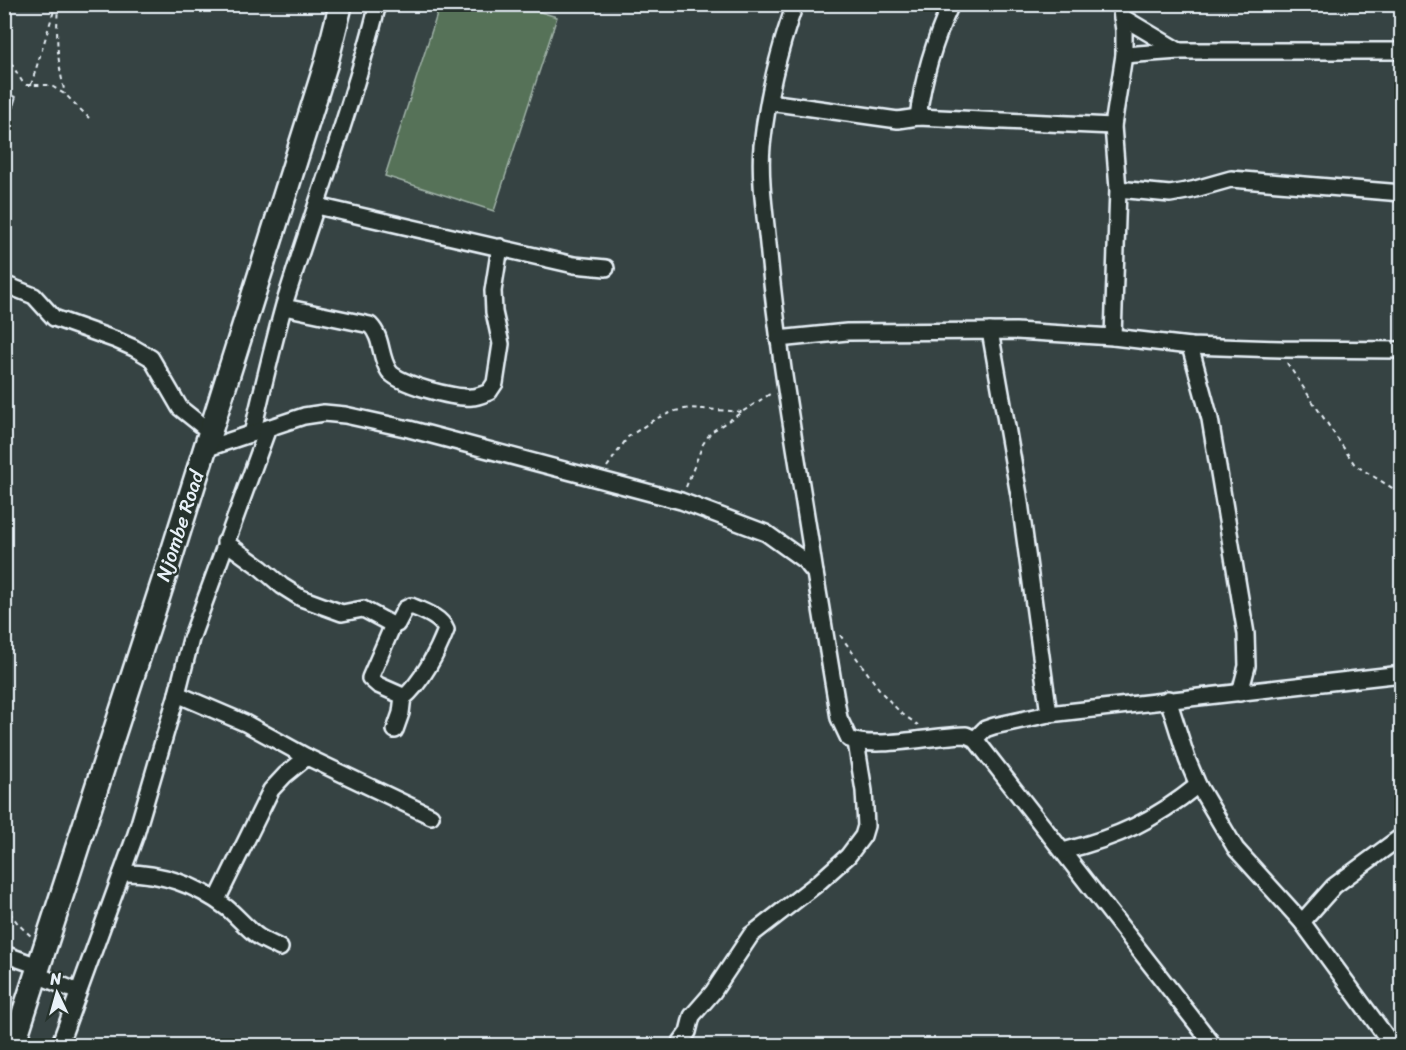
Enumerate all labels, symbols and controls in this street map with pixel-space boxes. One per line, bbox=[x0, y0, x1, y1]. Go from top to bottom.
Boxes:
street label: Njombe Road bbox=[146, 465, 215, 586]
north arrow bbox=[27, 963, 87, 1023]
text: N bbox=[48, 964, 63, 994]

